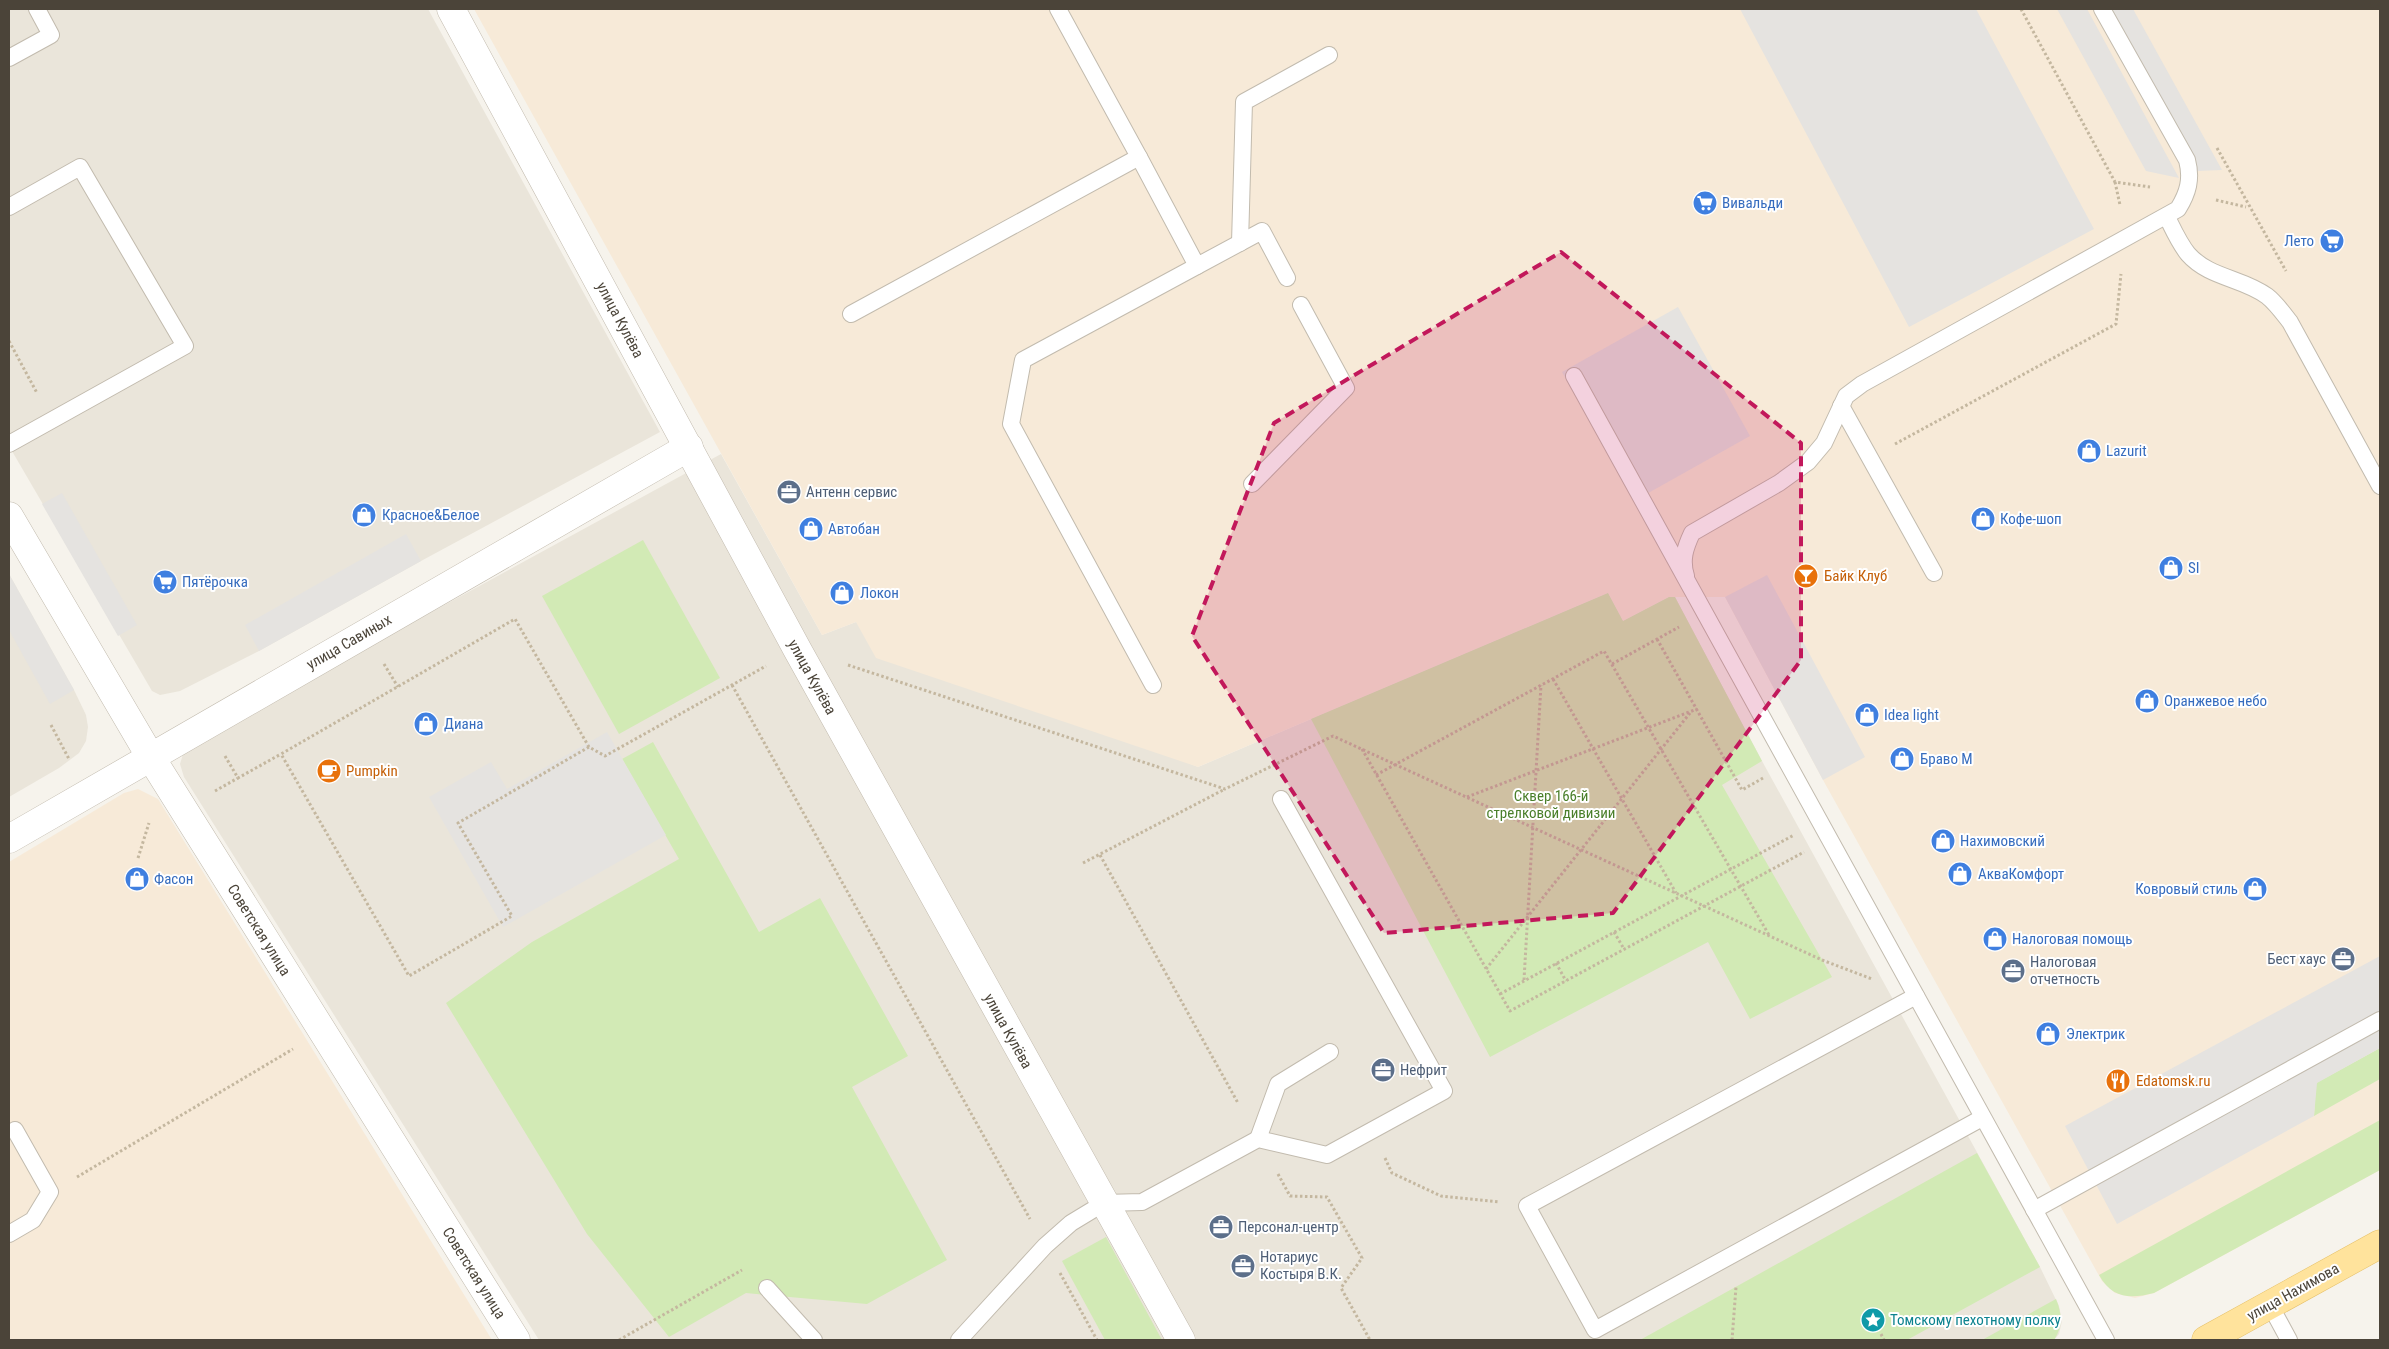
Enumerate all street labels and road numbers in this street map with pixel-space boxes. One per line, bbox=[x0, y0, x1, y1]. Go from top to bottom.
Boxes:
street label: улица Кулёва bbox=[593, 279, 647, 361]
street label: улица Савиных bbox=[303, 610, 395, 674]
street label: улица Кулёва bbox=[784, 636, 840, 718]
street label: Советская улица bbox=[224, 881, 294, 979]
street label: улица Кулёва bbox=[980, 990, 1036, 1072]
street label: Советская улица bbox=[439, 1224, 509, 1322]
street label: улица Нахимова bbox=[2244, 1259, 2342, 1325]

